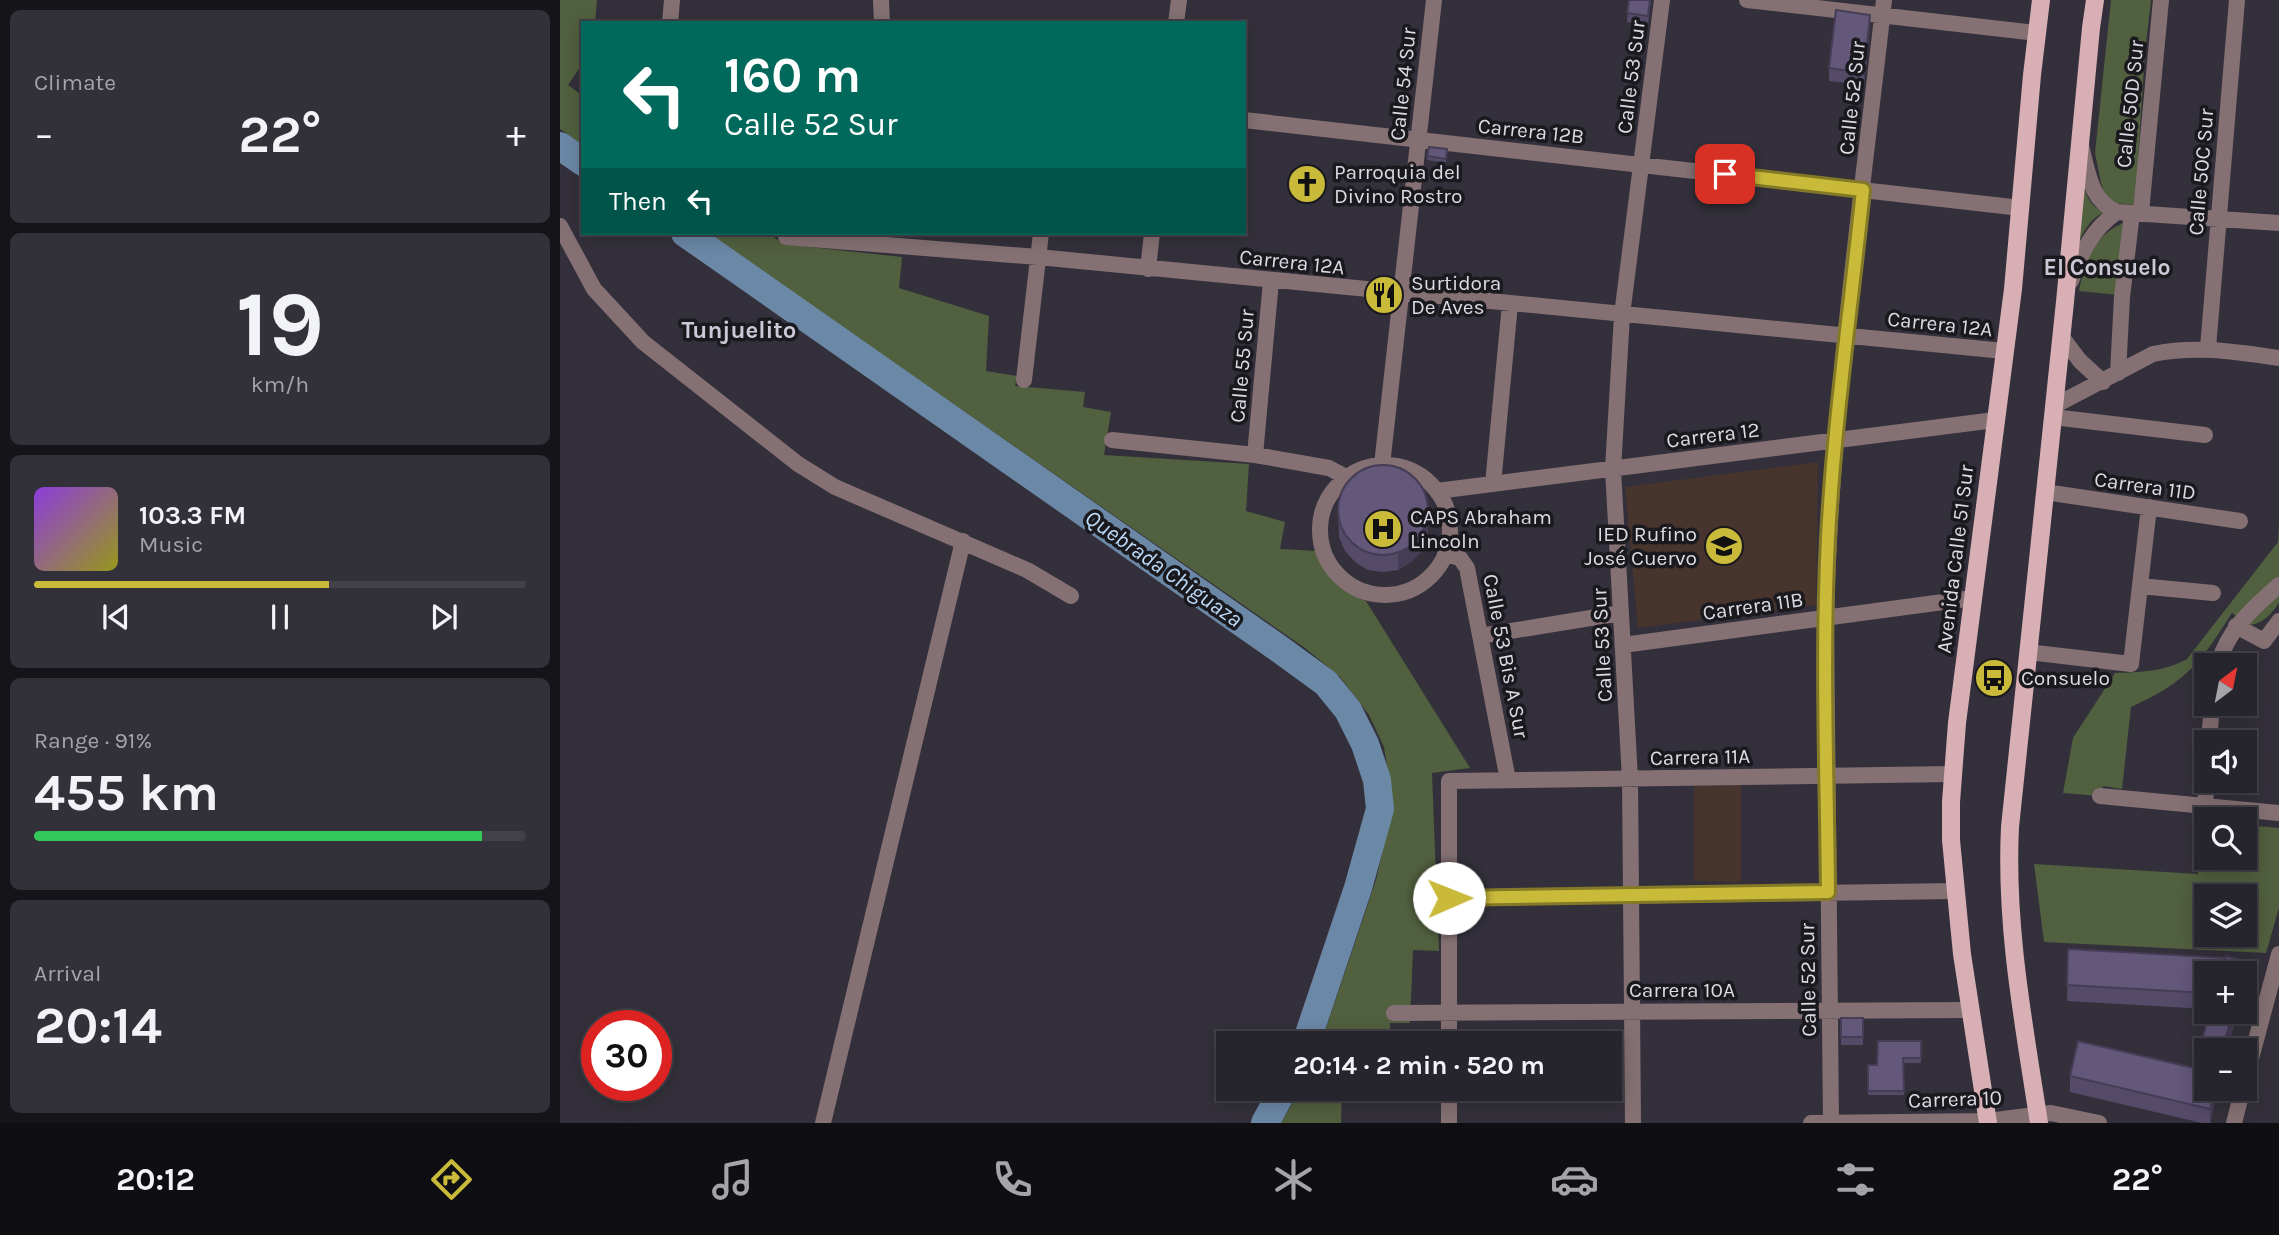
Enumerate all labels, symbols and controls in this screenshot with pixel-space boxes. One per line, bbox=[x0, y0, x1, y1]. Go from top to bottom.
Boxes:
street label: Calle 53 Sur bbox=[1612, 18, 1650, 135]
street label: Calle 54 Sur bbox=[1385, 26, 1421, 142]
street label: Calle 50D Sur bbox=[2111, 39, 2149, 169]
street label: Calle 52 Sur bbox=[1834, 40, 1870, 156]
text: 160 m bbox=[724, 47, 861, 104]
icon: left bbox=[609, 49, 700, 140]
text: Climate bbox=[34, 69, 116, 96]
text: 22° bbox=[238, 104, 322, 165]
text: Calle 52 Sur bbox=[724, 106, 898, 143]
street label: Calle 50C Sur bbox=[2184, 107, 2219, 236]
text: − bbox=[34, 112, 54, 157]
text: + bbox=[506, 112, 526, 157]
street label: Carrera 12B bbox=[1477, 113, 1585, 149]
pin bbox=[1695, 144, 1755, 204]
icon: arrive bbox=[1706, 155, 1744, 193]
place label: Parroquia del Divino Rostro bbox=[1334, 160, 1462, 208]
church icon: Parroquia del Divino Rostro bbox=[1286, 163, 1328, 205]
icon: left bbox=[681, 182, 719, 220]
text: Then bbox=[609, 186, 667, 217]
street label: Carrera 12A bbox=[1238, 245, 1346, 279]
district label: El Consuelo bbox=[2044, 254, 2171, 281]
place label: Surtidora De Aves bbox=[1411, 271, 1501, 319]
text: 19 bbox=[236, 272, 324, 378]
restaurant icon: Surtidora De Aves bbox=[1363, 274, 1405, 316]
street label: Carrera 12A bbox=[1886, 307, 1994, 341]
street label: Calle 55 Sur bbox=[1225, 308, 1259, 424]
district label: Tunjuelito bbox=[682, 316, 796, 344]
text: km/h bbox=[251, 371, 309, 398]
street label: Carrera 12 bbox=[1665, 417, 1761, 453]
street label: Avenida Calle 51 Sur bbox=[1932, 463, 1979, 655]
street label: Carrera 11D bbox=[2093, 467, 2197, 505]
text: 103.3 FM bbox=[139, 500, 246, 531]
water label: Quebrada Chiguaza bbox=[1080, 504, 1248, 633]
place label: CAPS Abraham Lincoln bbox=[1410, 505, 1552, 553]
hospital icon: CAPS Abraham Lincoln bbox=[1362, 508, 1404, 550]
place label: IED Rufino José Cuervo bbox=[1584, 522, 1697, 570]
school or university icon: IED Rufino José Cuervo bbox=[1703, 525, 1745, 567]
text: Music bbox=[139, 531, 203, 558]
street label: Calle 53 Bis A Sur bbox=[1478, 572, 1534, 740]
street label: Calle 53 Sur bbox=[1587, 587, 1617, 703]
street label: Carrera 11B bbox=[1701, 587, 1805, 625]
icon: previous bbox=[97, 598, 135, 636]
icon: pause bbox=[261, 598, 299, 636]
icon: next bbox=[425, 598, 463, 636]
north arrow bbox=[2194, 653, 2258, 716]
map controls bbox=[2194, 653, 2257, 1101]
bus stop icon: Consuelo bbox=[1973, 657, 2015, 699]
place label: Consuelo bbox=[2021, 666, 2110, 690]
text: Range · 91% bbox=[34, 727, 152, 754]
button: sound bbox=[2194, 730, 2257, 793]
street label: Carrera 11A bbox=[1650, 744, 1750, 770]
text: 455 km bbox=[34, 762, 219, 823]
button: search bbox=[2194, 807, 2257, 870]
position arrow bbox=[1412, 861, 1486, 935]
button: layers bbox=[2194, 884, 2257, 947]
street label: Calle 52 Sur bbox=[1795, 922, 1821, 1037]
text: Arrival bbox=[34, 960, 101, 987]
button: + bbox=[2194, 961, 2257, 1024]
street label: Carrera 10A bbox=[1629, 978, 1735, 1002]
text: 20:14 bbox=[34, 995, 162, 1056]
speed limit sign: 30 bbox=[581, 1010, 672, 1101]
button: − bbox=[2194, 1038, 2257, 1101]
text: 20:14 · 2 min · 520 m bbox=[1293, 1050, 1545, 1081]
street label: Carrera 10 bbox=[1908, 1085, 2002, 1113]
icon: directions bbox=[427, 1155, 476, 1204]
icon: music bbox=[708, 1155, 757, 1204]
icon: phone bbox=[988, 1155, 1037, 1204]
icon: climate bbox=[1269, 1155, 1318, 1204]
icon: car bbox=[1550, 1155, 1599, 1204]
icon: filters bbox=[1831, 1155, 1880, 1204]
text: 20:12 bbox=[116, 1161, 195, 1198]
text: 22° bbox=[2112, 1161, 2163, 1198]

